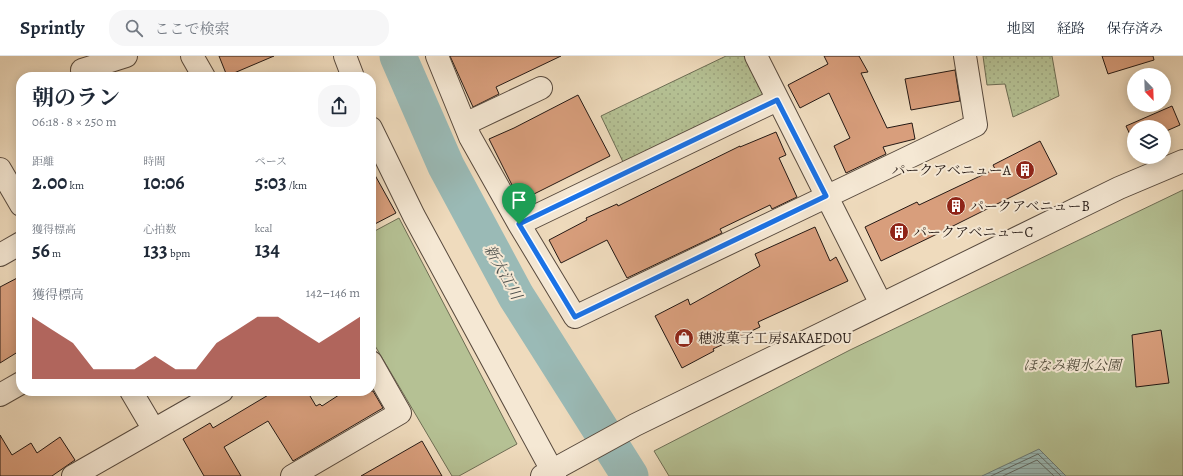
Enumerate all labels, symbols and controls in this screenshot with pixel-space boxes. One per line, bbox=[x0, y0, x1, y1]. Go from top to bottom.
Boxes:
search box bbox=[109, 10, 389, 46]
text: Sprintly bbox=[20, 15, 85, 41]
icon: search bbox=[123, 17, 145, 39]
text: ここで検索 bbox=[155, 19, 230, 39]
text: 地図 bbox=[1007, 19, 1035, 38]
text: 経路 bbox=[1057, 19, 1085, 38]
text: 保存済み bbox=[1107, 19, 1163, 38]
north arrow bbox=[1127, 68, 1171, 112]
map controls bbox=[1127, 68, 1171, 164]
text: 朝のラン bbox=[32, 83, 120, 113]
button: share bbox=[318, 85, 360, 127]
text: 06:18 · 8 × 250 m bbox=[32, 113, 117, 130]
button: layers bbox=[1127, 120, 1171, 164]
text: 距離 bbox=[32, 154, 54, 169]
text: 時間 bbox=[143, 154, 165, 169]
text: ペース bbox=[255, 154, 287, 169]
building icon: パークアベニューA bbox=[1014, 159, 1036, 181]
place label: パークアベニューA bbox=[891, 161, 1012, 180]
text: 2.00 bbox=[32, 169, 67, 196]
text: 10:06 bbox=[143, 169, 185, 196]
text: 5:03 bbox=[255, 169, 287, 196]
text: km bbox=[67, 178, 84, 193]
text: /km bbox=[287, 178, 307, 193]
pin bbox=[502, 183, 536, 224]
icon: arrive bbox=[508, 189, 530, 211]
building icon: パークアベニューB bbox=[945, 195, 967, 217]
place label: パークアベニューB bbox=[970, 197, 1090, 216]
text: kcal bbox=[255, 221, 272, 236]
building icon: パークアベニューC bbox=[888, 221, 910, 243]
text: 獲得標高 bbox=[32, 222, 76, 237]
text: 心拍数 bbox=[143, 222, 176, 237]
place label: パークアベニューC bbox=[913, 223, 1033, 242]
text: 134 bbox=[255, 236, 280, 263]
text: 56 bbox=[32, 237, 50, 264]
text: 133 bbox=[143, 237, 168, 264]
water label: 新大江川 bbox=[480, 241, 527, 305]
text: m bbox=[50, 246, 61, 261]
text: bpm bbox=[168, 246, 190, 261]
text: 142–146 m bbox=[306, 284, 360, 301]
text: 獲得標高 bbox=[32, 286, 84, 303]
shop icon: 穂波菓子工房SAKAEDOU bbox=[673, 327, 695, 349]
place label: 穂波菓子工房SAKAEDOU bbox=[698, 329, 852, 348]
park label: ほなみ親水公園 bbox=[1023, 356, 1123, 375]

